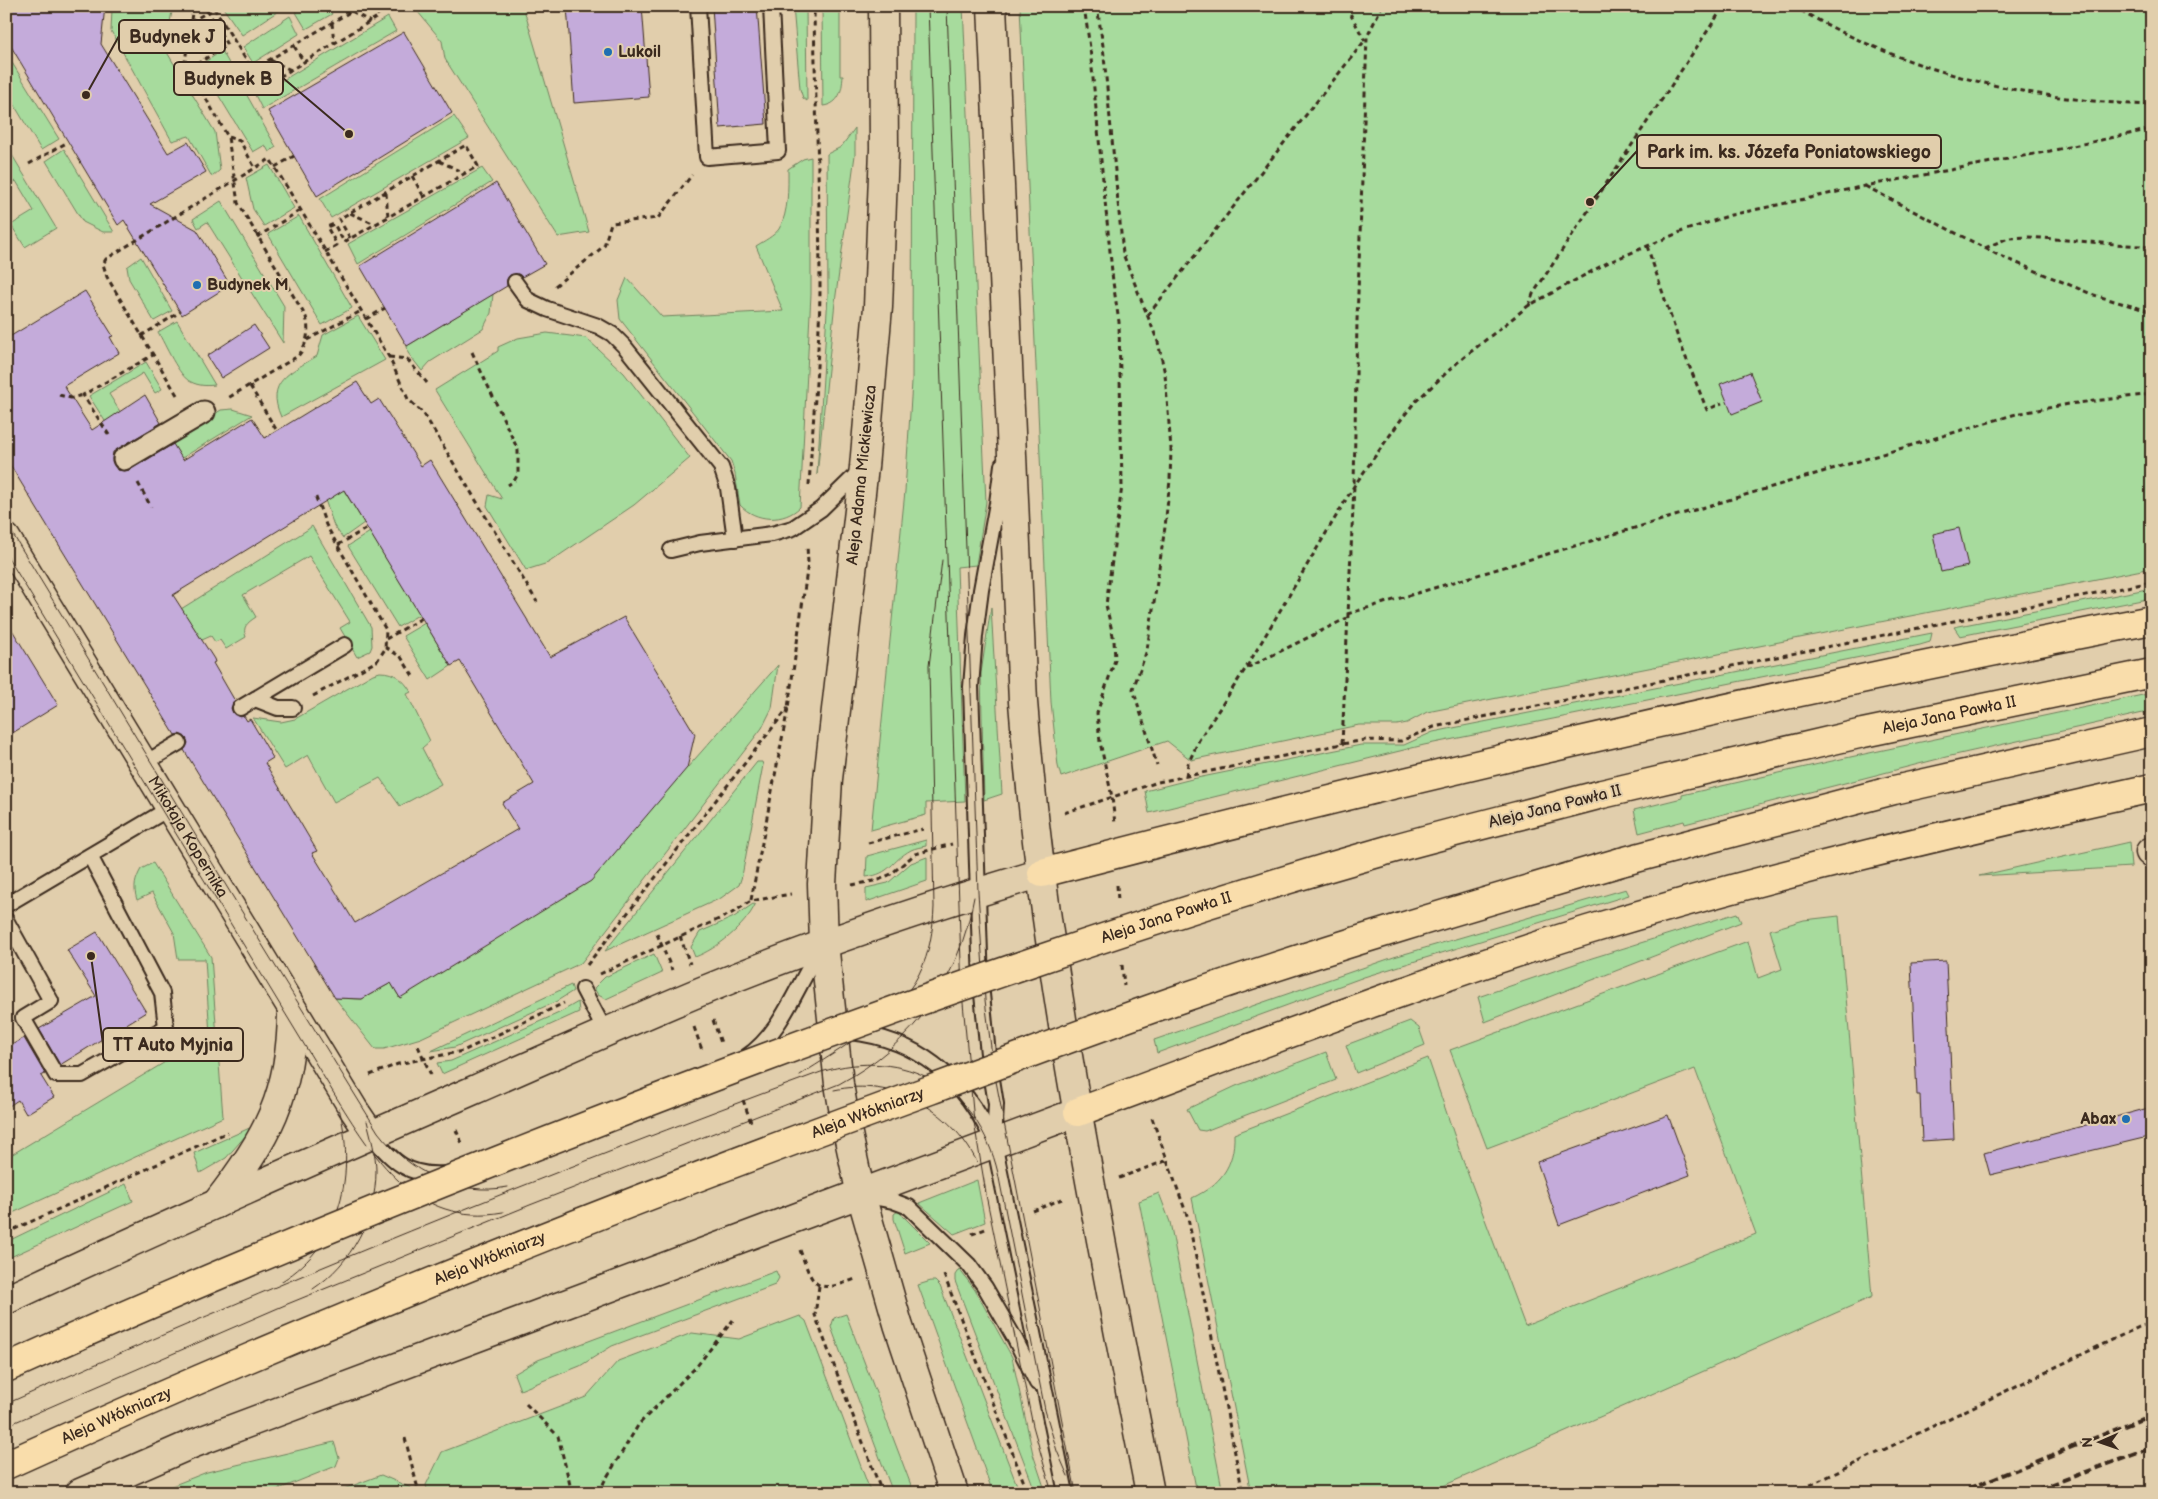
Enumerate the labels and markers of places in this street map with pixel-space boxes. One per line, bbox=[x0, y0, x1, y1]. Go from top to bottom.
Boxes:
callout: Budynek J bbox=[119, 20, 225, 53]
place label: Lukoil bbox=[618, 43, 661, 62]
marker: Lukoil bbox=[602, 46, 614, 58]
callout: Budynek B bbox=[174, 62, 283, 95]
callout: Park im. ks. Józefa Poniatowskiego bbox=[1637, 135, 1941, 168]
place label: Budynek M bbox=[207, 276, 289, 295]
marker: Budynek M bbox=[191, 279, 203, 291]
callout: TT Auto Myjnia bbox=[103, 1028, 243, 1061]
place label: Abax bbox=[2080, 1110, 2116, 1129]
marker: Abax bbox=[2120, 1113, 2132, 1125]

